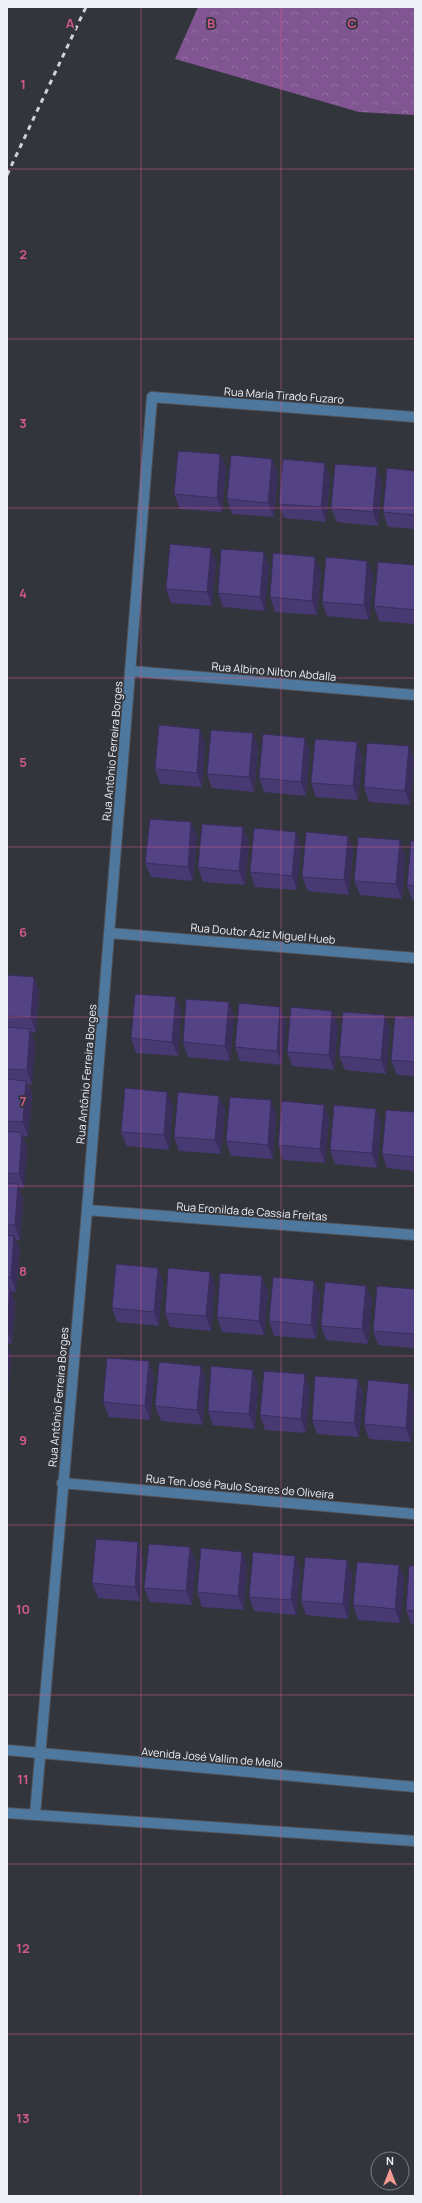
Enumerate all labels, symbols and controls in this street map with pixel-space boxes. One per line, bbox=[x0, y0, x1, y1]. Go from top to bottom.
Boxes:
text: A bbox=[66, 14, 75, 32]
text: B bbox=[207, 14, 215, 32]
text: C bbox=[347, 14, 357, 32]
text: 1 bbox=[20, 75, 26, 93]
text: 2 bbox=[19, 245, 27, 263]
street label: Rua Maria Tirado Fuzaro bbox=[224, 383, 345, 407]
text: 3 bbox=[19, 414, 27, 432]
text: 4 bbox=[19, 584, 27, 602]
street label: Rua Albino Nilton Abdalla bbox=[211, 658, 337, 684]
street label: Rua Antônio Ferreira Borges bbox=[98, 680, 126, 821]
text: 5 bbox=[19, 753, 27, 771]
street label: Rua Doutor Aziz Miguel Hueb bbox=[190, 919, 337, 947]
text: 6 bbox=[19, 923, 27, 941]
street label: Rua Antônio Ferreira Borges bbox=[72, 1003, 100, 1144]
text: 7 bbox=[20, 1092, 27, 1110]
street label: Rua Eronilda de Cassia Freitas bbox=[176, 1198, 328, 1224]
text: 8 bbox=[19, 1262, 27, 1280]
street label: Rua Antônio Ferreira Borges bbox=[44, 1326, 72, 1467]
text: 9 bbox=[19, 1431, 27, 1449]
street label: Rua Ten José Paulo Soares de Oliveira bbox=[145, 1470, 335, 1502]
text: 10 bbox=[16, 1600, 30, 1618]
street label: Avenida José Vallim de Mello bbox=[141, 1743, 284, 1771]
text: 11 bbox=[17, 1770, 29, 1788]
text: 12 bbox=[16, 1939, 30, 1957]
text: 13 bbox=[16, 2109, 30, 2127]
north arrow bbox=[370, 2151, 410, 2191]
text: N bbox=[386, 2153, 394, 2168]

